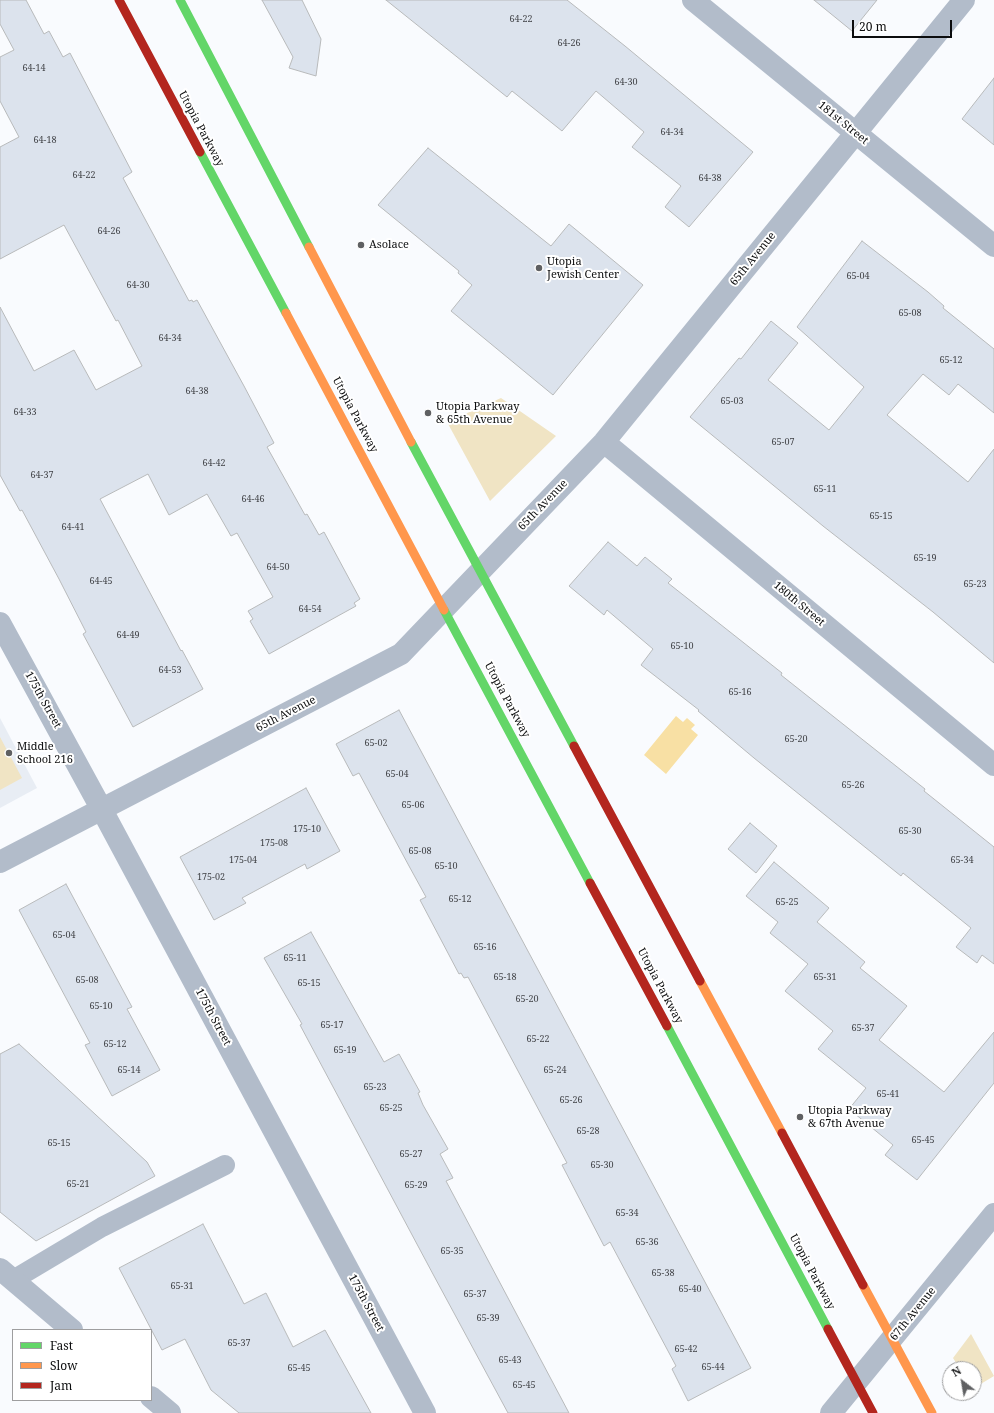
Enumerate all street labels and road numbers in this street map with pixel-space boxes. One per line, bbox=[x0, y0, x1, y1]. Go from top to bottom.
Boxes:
street label: Utopia Parkway bbox=[176, 89, 226, 169]
street label: 181st Street bbox=[815, 99, 871, 147]
street label: 65th Avenue bbox=[727, 229, 779, 289]
street label: Utopia Parkway bbox=[330, 375, 380, 455]
street label: 65th Avenue bbox=[516, 477, 570, 533]
street label: 180th Street bbox=[771, 579, 827, 629]
street label: Utopia Parkway bbox=[482, 660, 532, 740]
street label: 175th Street bbox=[22, 669, 64, 731]
street label: 65th Avenue bbox=[254, 693, 318, 735]
street label: Utopia Parkway bbox=[635, 946, 685, 1026]
street label: 175th Street bbox=[192, 986, 234, 1048]
street label: Utopia Parkway bbox=[787, 1232, 837, 1312]
street label: 175th Street bbox=[345, 1272, 387, 1334]
street label: 67th Avenue bbox=[887, 1284, 939, 1344]

